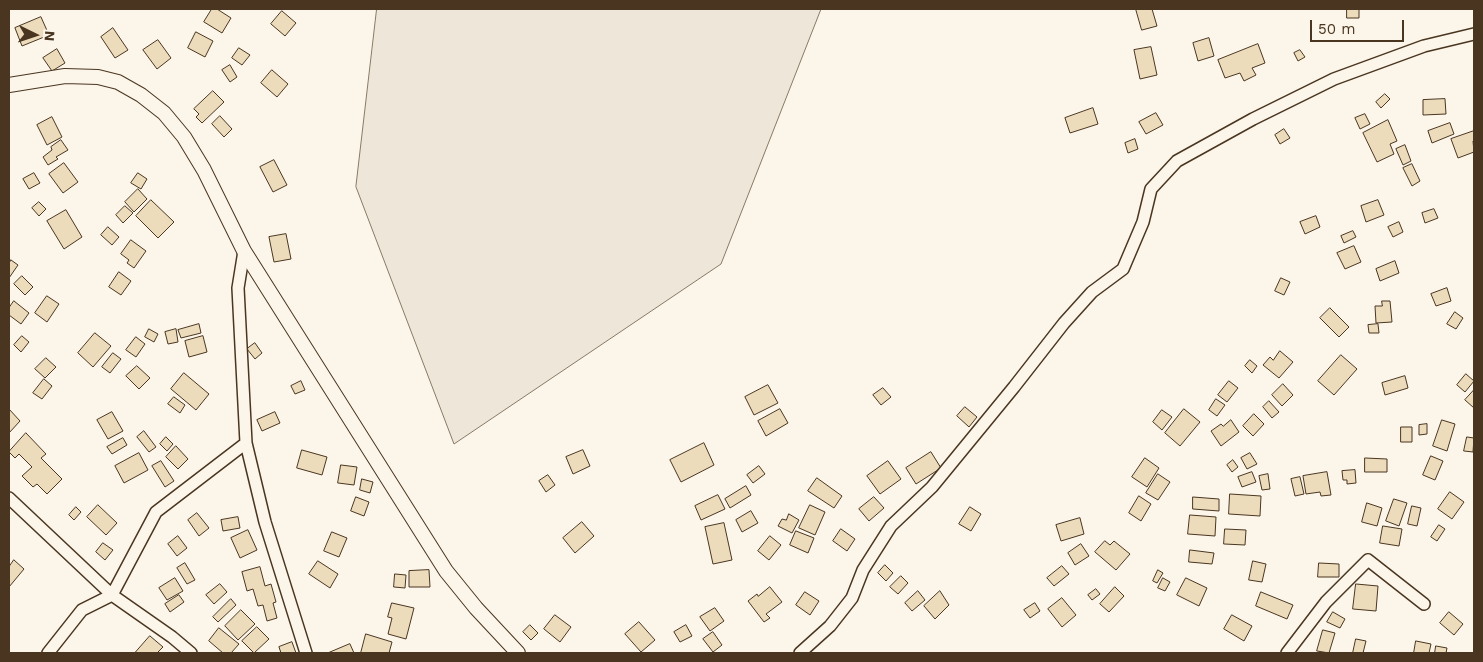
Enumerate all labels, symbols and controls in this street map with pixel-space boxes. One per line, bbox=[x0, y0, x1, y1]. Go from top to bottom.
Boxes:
north arrow bbox=[10, 10, 60, 60]
scale bar bbox=[1313, 10, 1407, 42]
text: 50 m bbox=[1318, 20, 1355, 38]
text: N bbox=[42, 30, 58, 42]

